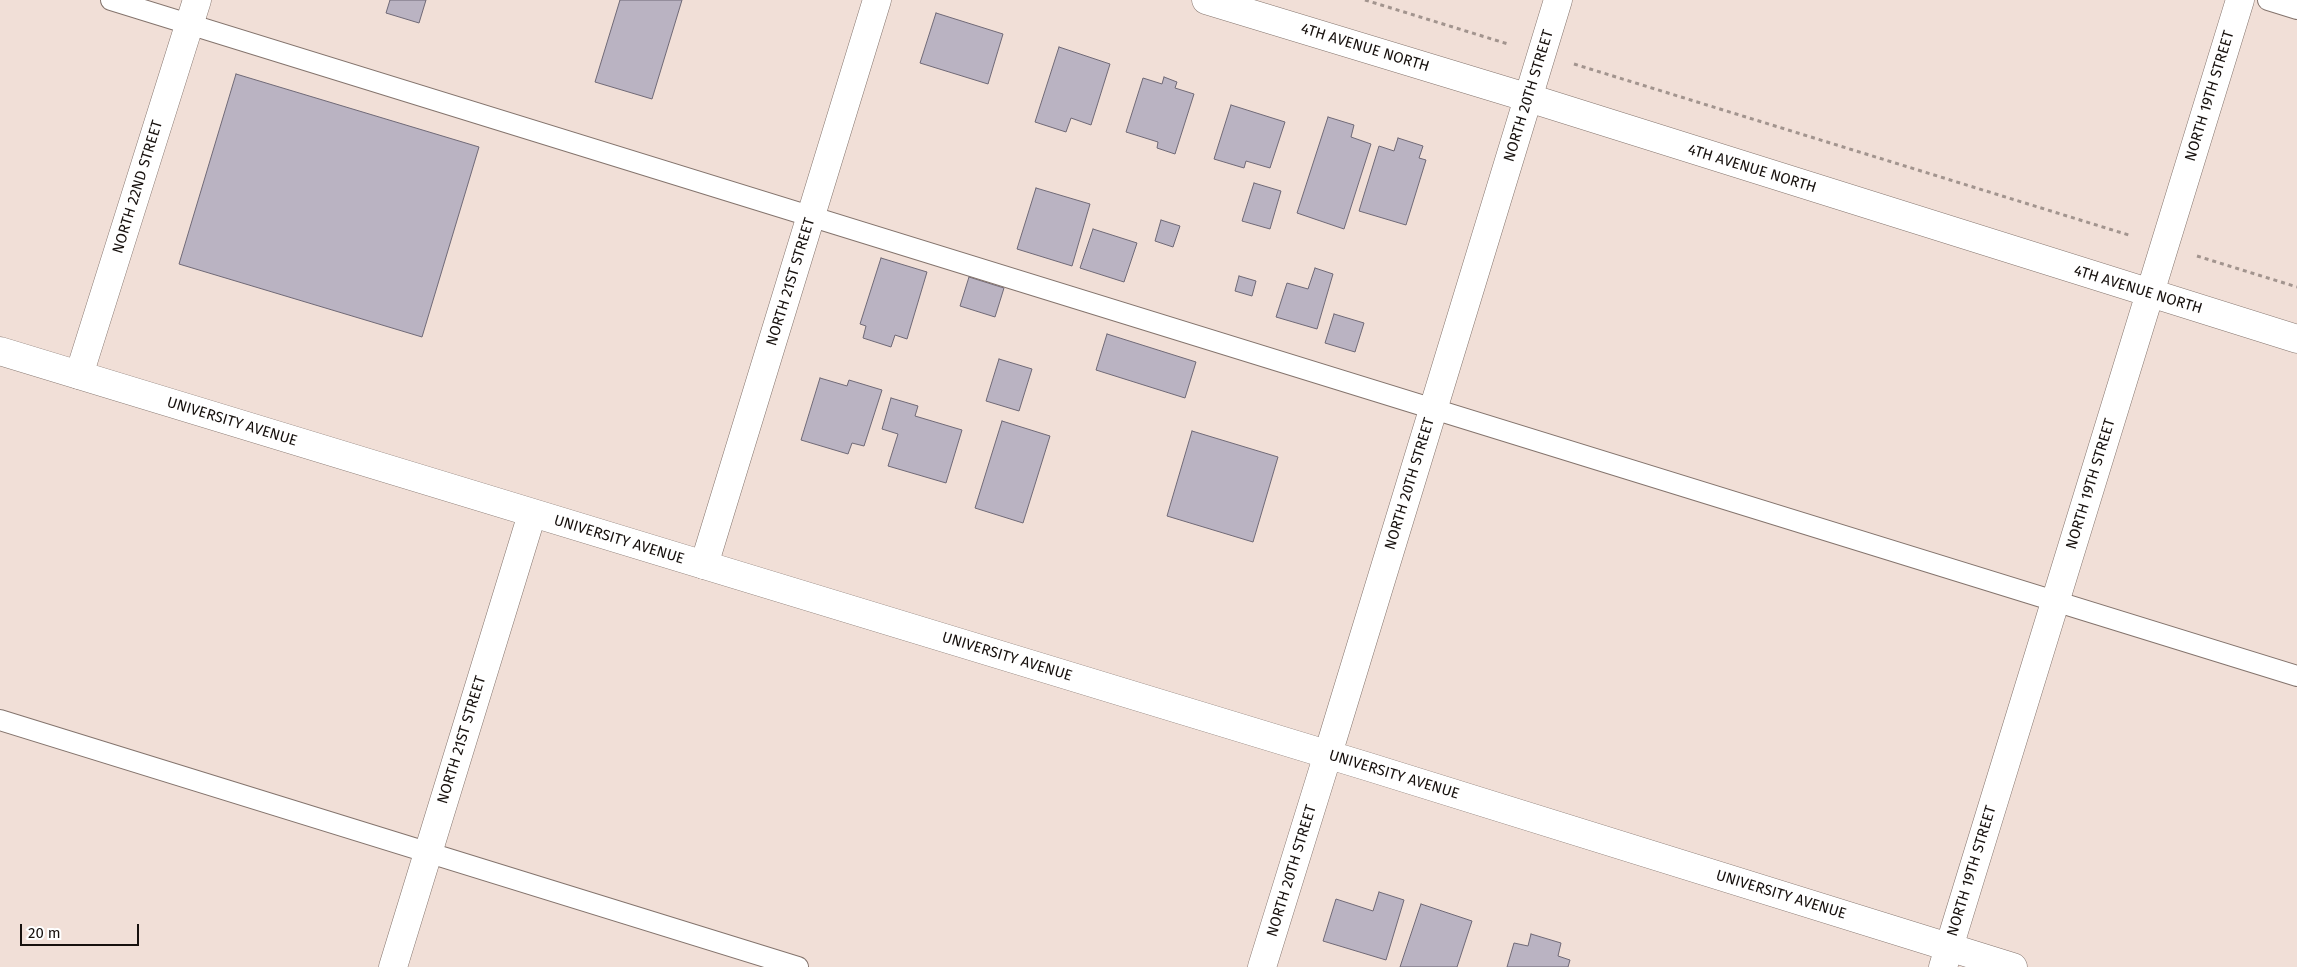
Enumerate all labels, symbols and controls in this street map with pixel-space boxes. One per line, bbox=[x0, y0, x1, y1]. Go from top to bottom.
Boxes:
street label: 4TH AVENUE NORTH bbox=[1299, 20, 1431, 76]
street label: NORTH 20TH STREET bbox=[1500, 28, 1558, 164]
street label: NORTH 19TH STREET bbox=[2182, 28, 2238, 164]
street label: NORTH 22ND STREET bbox=[109, 118, 167, 256]
street label: 4TH AVENUE NORTH bbox=[1686, 141, 1818, 197]
street label: NORTH 21ST STREET bbox=[763, 216, 819, 348]
street label: 4TH AVENUE NORTH bbox=[2072, 262, 2204, 318]
street label: UNIVERSITY AVENUE bbox=[165, 394, 299, 450]
street label: NORTH 20TH STREET bbox=[1381, 416, 1439, 552]
street label: NORTH 19TH STREET bbox=[2063, 416, 2119, 552]
street label: UNIVERSITY AVENUE bbox=[552, 512, 686, 568]
street label: UNIVERSITY AVENUE bbox=[940, 629, 1074, 685]
street label: NORTH 21ST STREET bbox=[434, 674, 490, 806]
street label: UNIVERSITY AVENUE bbox=[1327, 747, 1461, 803]
street label: NORTH 20TH STREET bbox=[1263, 803, 1321, 939]
street label: NORTH 19TH STREET bbox=[1944, 803, 2000, 939]
street label: UNIVERSITY AVENUE bbox=[1714, 867, 1848, 923]
scale bar bbox=[22, 914, 141, 946]
text: 20 m bbox=[28, 924, 61, 942]

